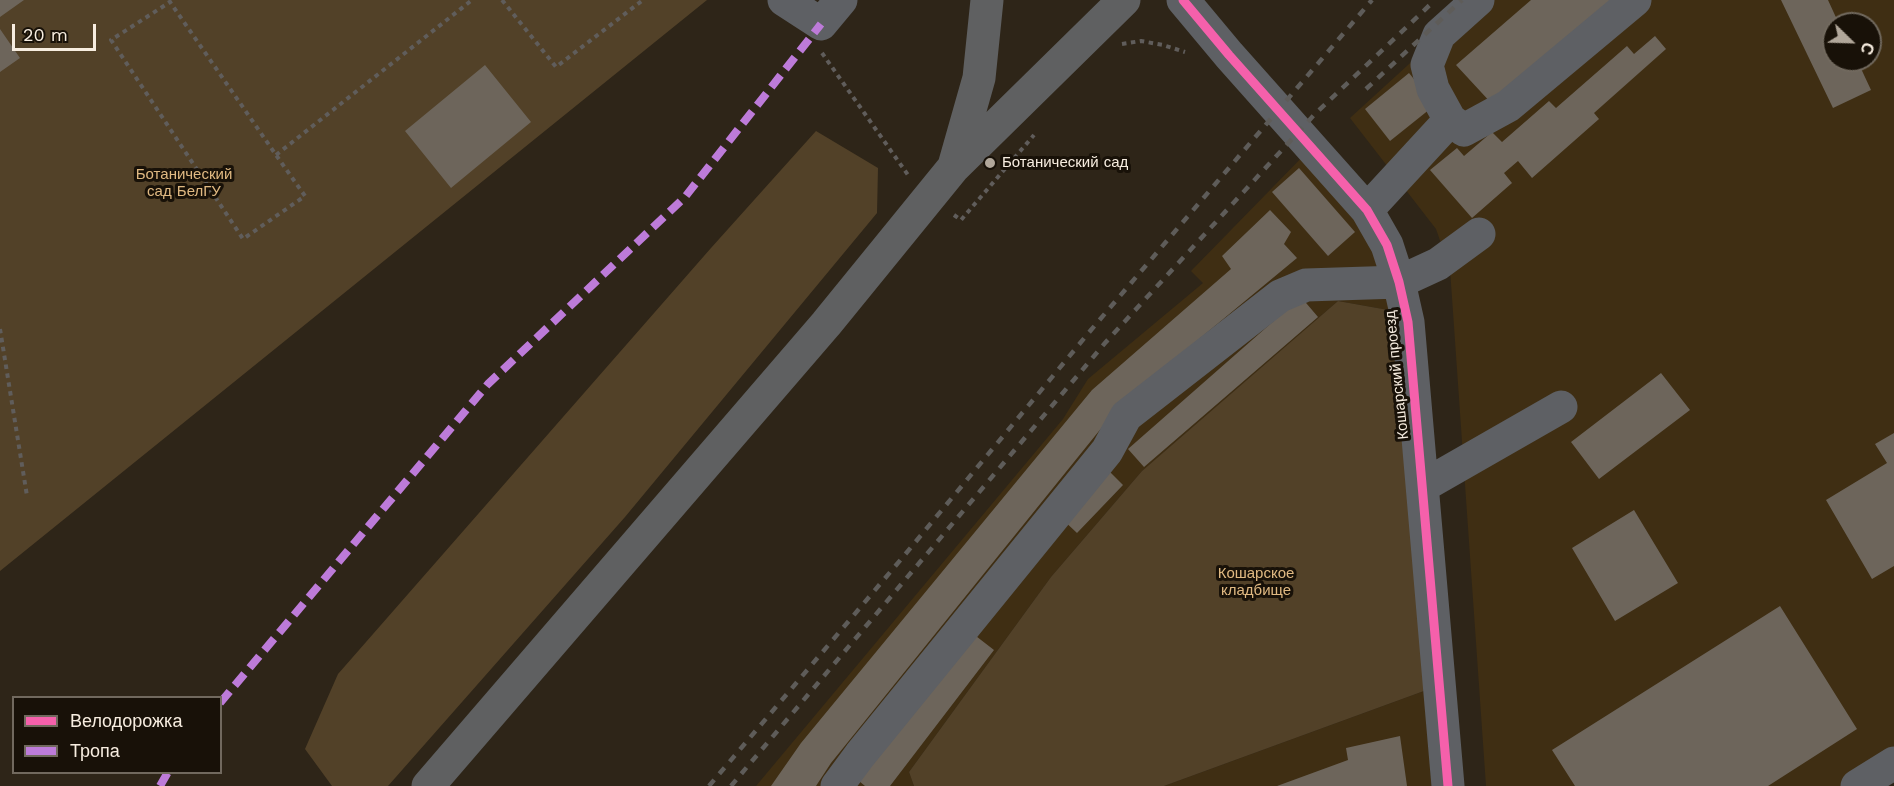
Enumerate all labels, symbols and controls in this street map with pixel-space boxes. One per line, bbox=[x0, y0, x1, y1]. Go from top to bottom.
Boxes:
scale bar bbox=[15, 12, 99, 50]
north arrow bbox=[1822, 12, 1882, 72]
text: 20 m bbox=[23, 24, 68, 45]
text: С bbox=[1856, 39, 1878, 57]
place label: Ботанический сад bbox=[1002, 154, 1128, 172]
marker: Ботанический сад bbox=[983, 156, 997, 170]
park label: Ботанический сад БелГУ bbox=[136, 166, 232, 201]
street label: Кошарский проезд bbox=[1381, 309, 1413, 441]
park label: Кошарское кладбище bbox=[1218, 565, 1294, 600]
legend bbox=[12, 696, 222, 774]
text: Велодорожка bbox=[70, 710, 182, 731]
text: Тропа bbox=[70, 740, 120, 761]

